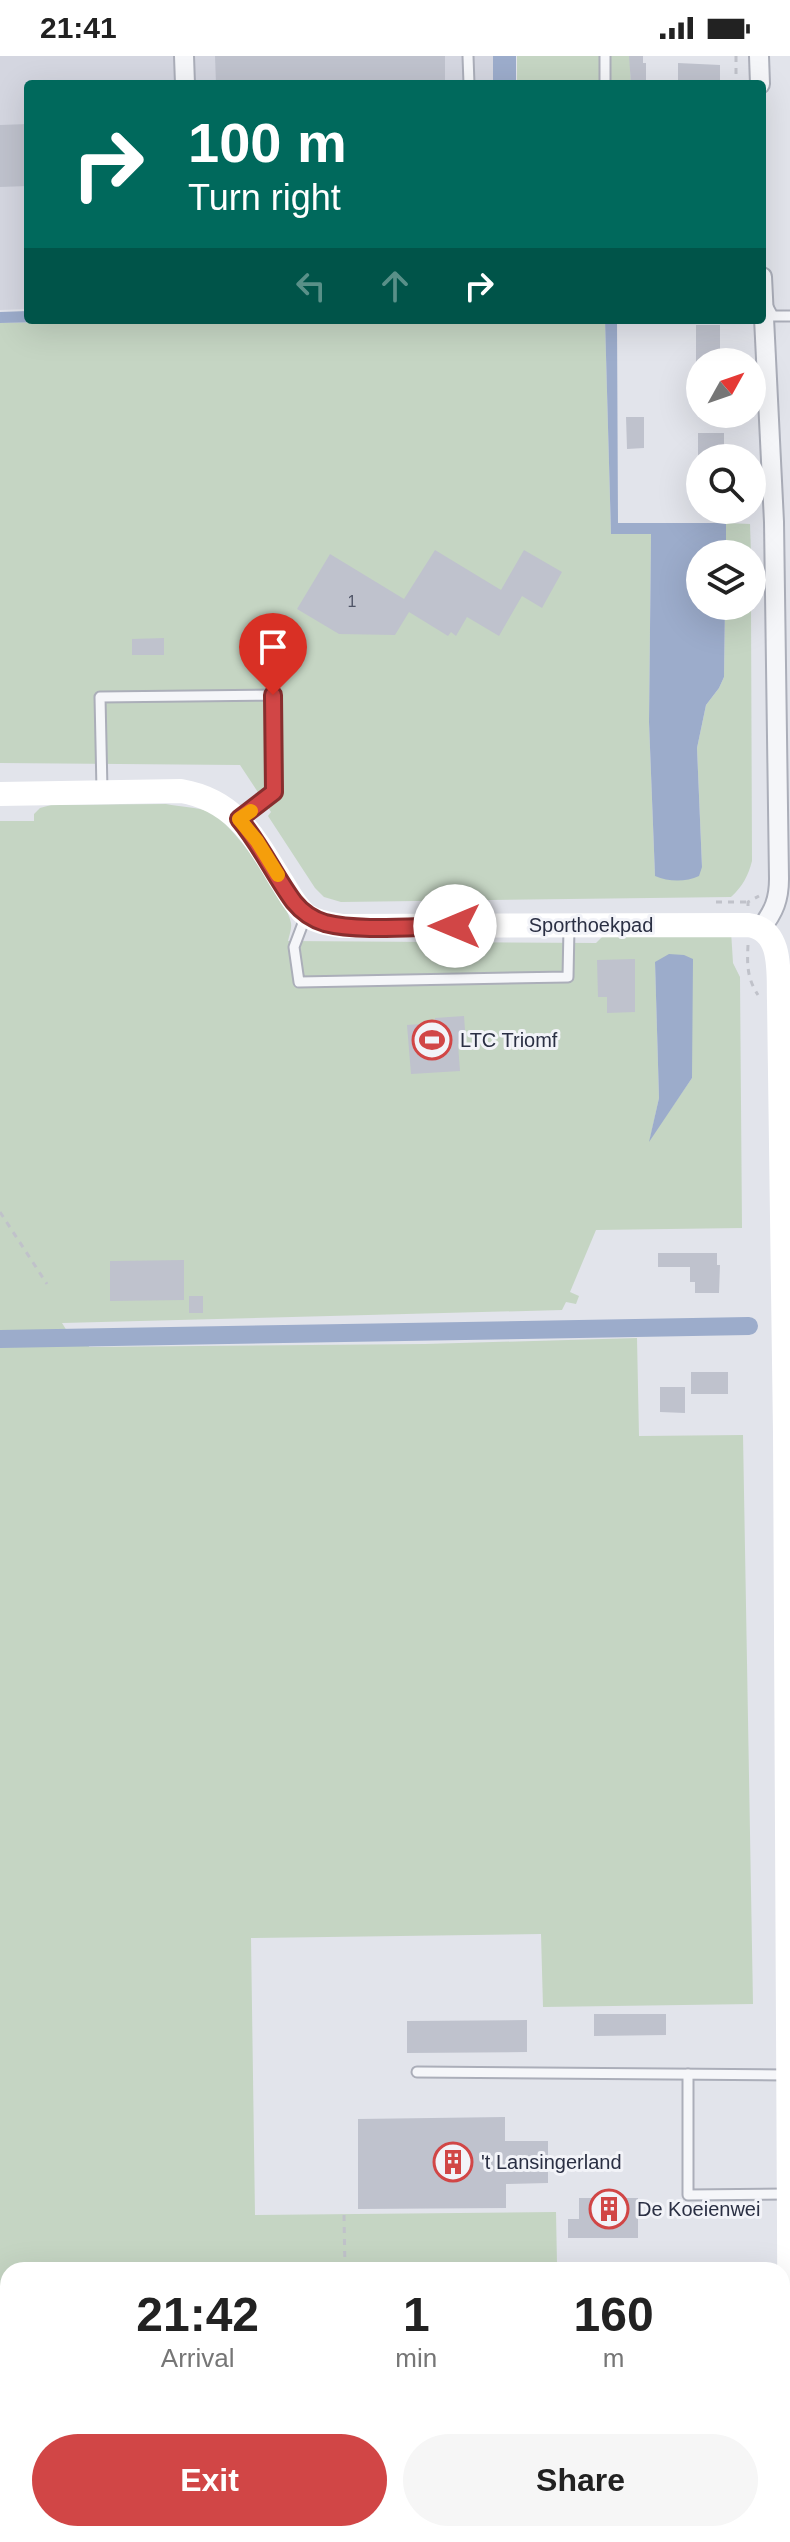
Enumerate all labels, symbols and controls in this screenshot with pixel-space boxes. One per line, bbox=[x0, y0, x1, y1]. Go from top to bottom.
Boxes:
text: 21:41 bbox=[40, 11, 117, 44]
text: 100 m bbox=[188, 111, 347, 174]
icon: right bbox=[56, 112, 160, 216]
text: Turn right bbox=[188, 177, 341, 218]
icon: left bbox=[289, 264, 333, 308]
icon: ahead bbox=[373, 264, 417, 308]
icon: right bbox=[457, 264, 501, 308]
north arrow bbox=[686, 348, 766, 428]
map controls bbox=[686, 348, 766, 620]
button: search bbox=[686, 444, 766, 524]
button: layers bbox=[686, 540, 766, 620]
house number: 1 bbox=[348, 593, 357, 610]
pin bbox=[239, 613, 307, 695]
icon: arrive bbox=[251, 625, 295, 669]
position arrow bbox=[413, 884, 497, 968]
street label: Sporthoekpad bbox=[529, 914, 653, 936]
sports icon: LTC Triomf bbox=[411, 1019, 453, 1061]
place label: LTC Triomf bbox=[460, 1029, 558, 1051]
building icon: 't Lansingerland bbox=[432, 2141, 474, 2183]
place label: 't Lansingerland bbox=[481, 2151, 622, 2173]
building icon: De Koeienwei bbox=[588, 2188, 630, 2230]
place label: De Koeienwei bbox=[637, 2198, 760, 2220]
text: 21:42 bbox=[136, 2288, 259, 2341]
text: 1 bbox=[403, 2288, 430, 2341]
text: 160 bbox=[574, 2288, 654, 2341]
text: Arrival bbox=[161, 2343, 235, 2373]
text: min bbox=[395, 2343, 437, 2373]
text: m bbox=[603, 2343, 624, 2373]
button: Exit bbox=[32, 2434, 387, 2526]
button: Share bbox=[403, 2434, 758, 2526]

